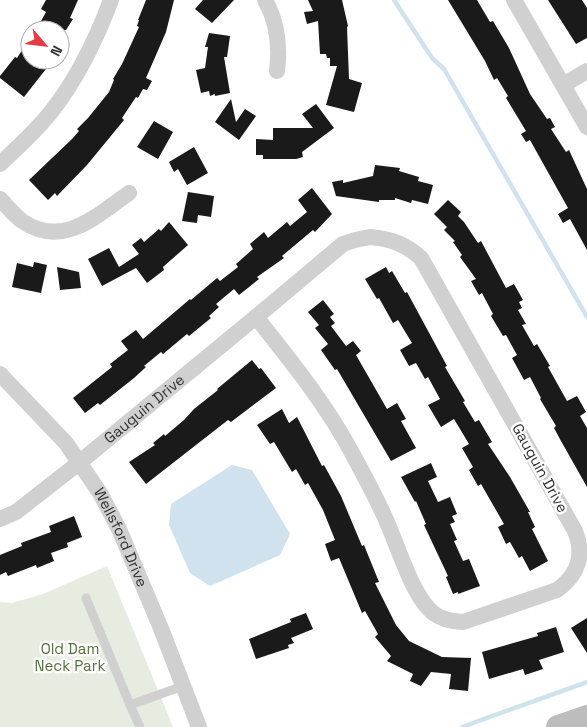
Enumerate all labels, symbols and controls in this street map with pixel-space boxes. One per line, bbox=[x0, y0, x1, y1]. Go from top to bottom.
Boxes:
north arrow bbox=[20, 20, 70, 70]
text: N bbox=[46, 43, 67, 59]
street label: Gauguin Drive bbox=[100, 370, 188, 447]
street label: Gauguin Drive bbox=[508, 420, 573, 516]
street label: Wellsford Drive bbox=[90, 484, 152, 590]
park label: Old Dam Neck Park bbox=[35, 639, 105, 675]

